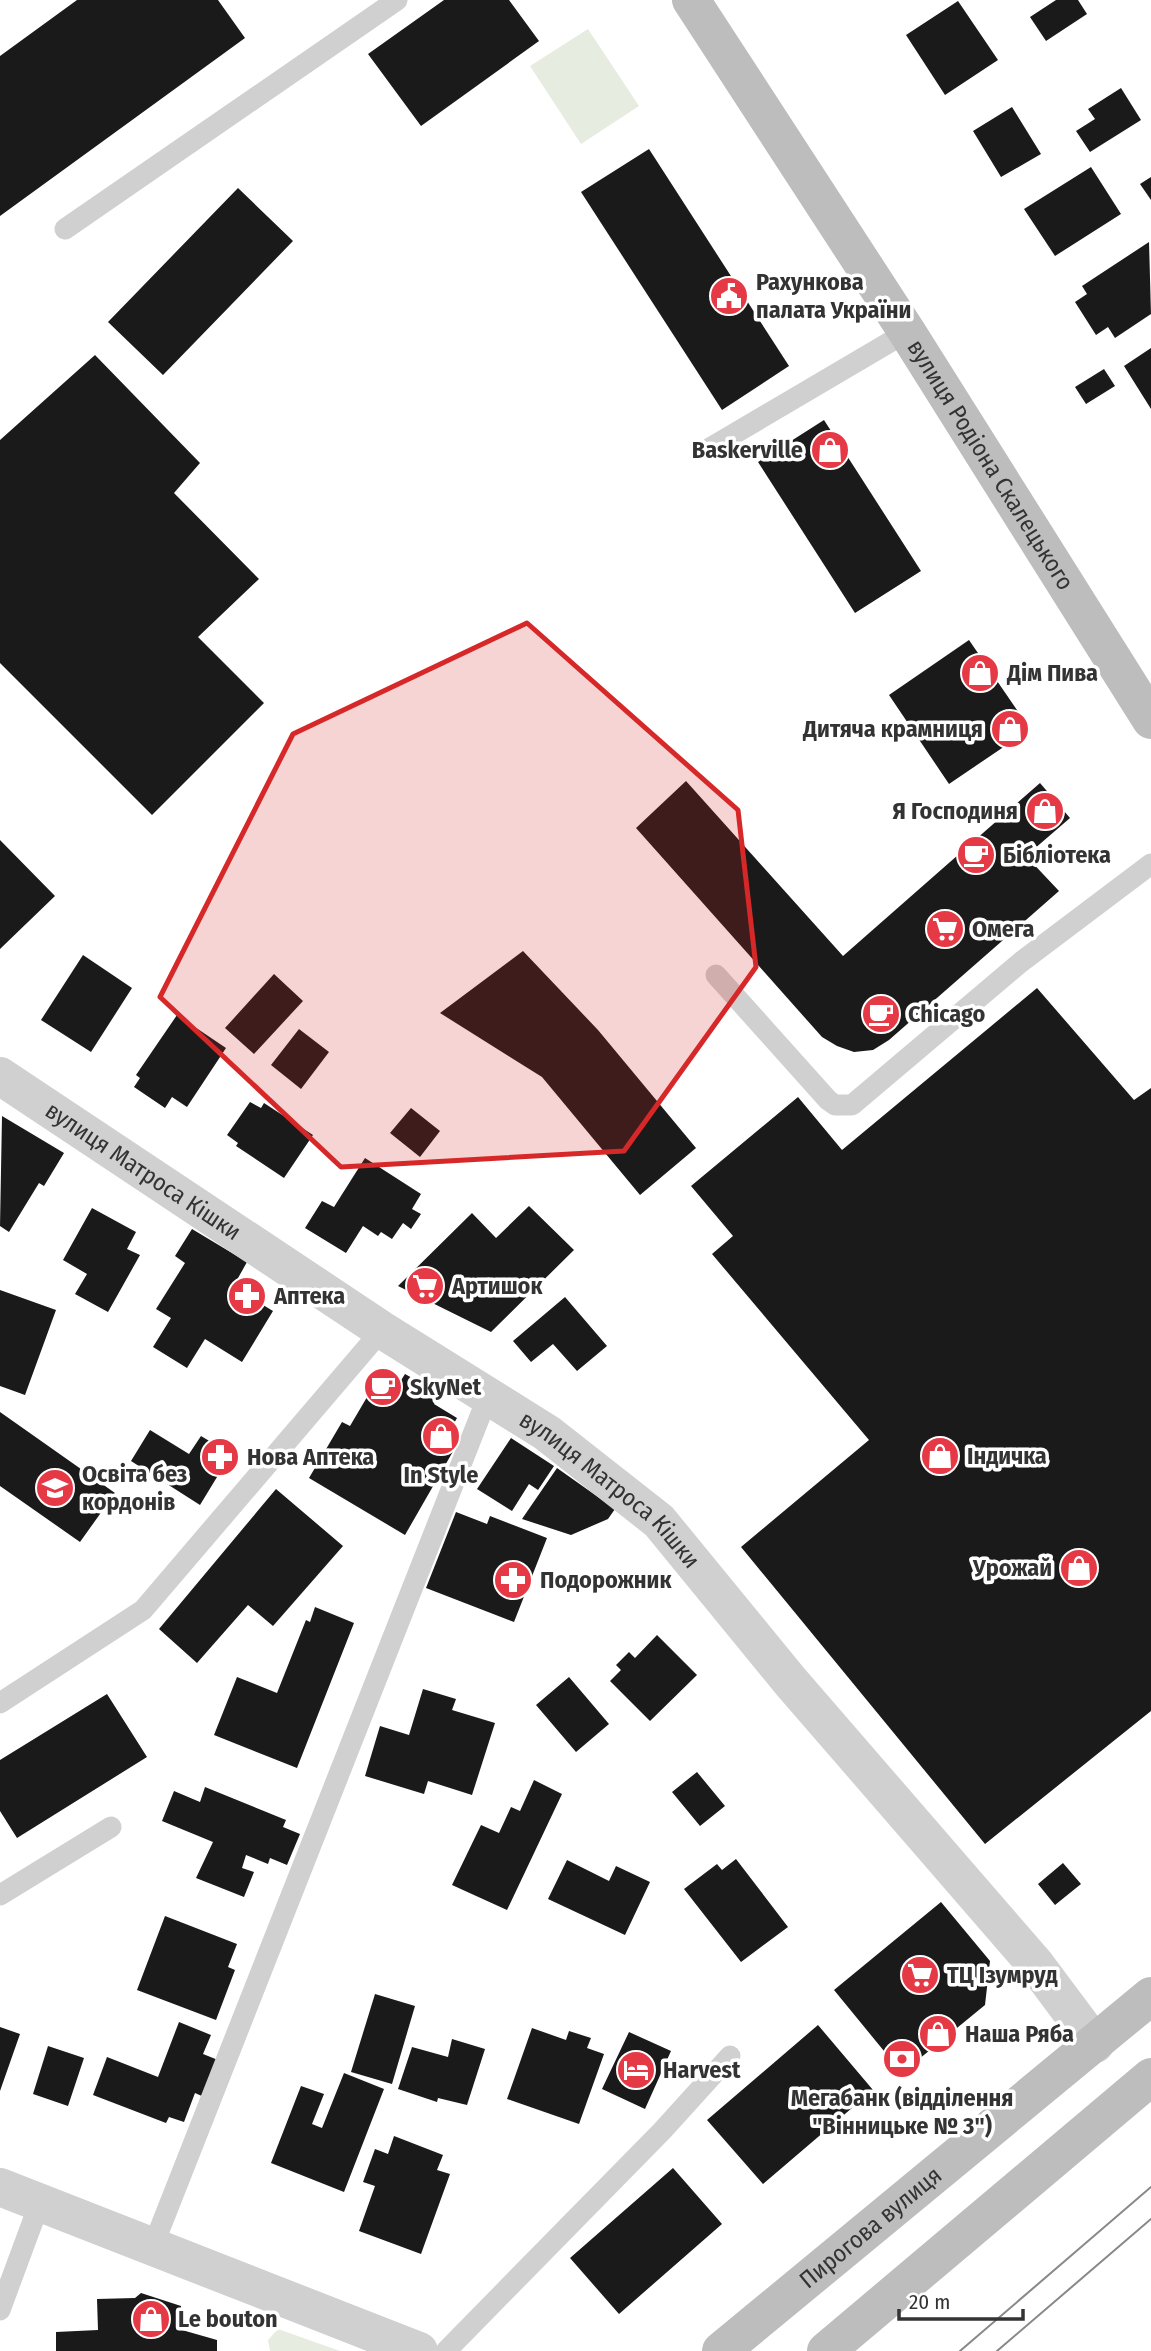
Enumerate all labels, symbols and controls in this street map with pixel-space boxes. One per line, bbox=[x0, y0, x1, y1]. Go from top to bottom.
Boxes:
place label: Рахункова палата України bbox=[756, 268, 911, 324]
public building icon: Рахункова палата України bbox=[708, 275, 750, 317]
street label: вулиця Родіона Скалецького bbox=[901, 334, 1080, 595]
shop icon: Baskerville bbox=[809, 429, 851, 471]
place label: Baskerville bbox=[692, 436, 803, 464]
shop icon: Дім Пива bbox=[959, 652, 1001, 694]
place label: Дім Пива bbox=[1006, 659, 1098, 687]
shop icon: Дитяча крамниця bbox=[989, 708, 1031, 750]
place label: Дитяча крамниця bbox=[802, 715, 983, 743]
shop icon: Я Господиня bbox=[1024, 790, 1066, 832]
place label: Я Господиня bbox=[893, 797, 1018, 825]
cafe icon: Бібліотека bbox=[955, 834, 997, 876]
place label: Бібліотека bbox=[1003, 841, 1111, 869]
supermarket icon: Омега bbox=[924, 908, 966, 950]
place label: Омега bbox=[972, 915, 1035, 943]
cafe icon: Chicago bbox=[860, 993, 902, 1035]
place label: Chicago bbox=[908, 1000, 985, 1028]
street label: вулиця Матроса Кішки bbox=[40, 1096, 246, 1246]
supermarket icon: Артишок bbox=[404, 1265, 446, 1307]
place label: Артишок bbox=[451, 1272, 543, 1300]
pharmacy icon: Аптека bbox=[226, 1275, 268, 1317]
place label: Аптека bbox=[273, 1282, 345, 1310]
cafe icon: SkyNet bbox=[362, 1366, 404, 1408]
place label: SkyNet bbox=[410, 1373, 482, 1401]
street label: вулиця Матроса Кішки bbox=[514, 1405, 706, 1574]
shop icon: In Style bbox=[420, 1415, 462, 1457]
shop icon: Індичка bbox=[919, 1435, 961, 1477]
pharmacy icon: Нова Аптека bbox=[199, 1436, 241, 1478]
place label: Індичка bbox=[967, 1442, 1047, 1470]
place label: Нова Аптека bbox=[247, 1443, 374, 1471]
place label: Освіта без кордонів bbox=[82, 1460, 188, 1516]
place label: In Style bbox=[404, 1461, 478, 1489]
school or university icon: Освіта без кордонів bbox=[34, 1467, 76, 1509]
shop icon: Урожай bbox=[1058, 1547, 1100, 1589]
place label: Урожай bbox=[972, 1554, 1052, 1582]
pharmacy icon: Подорожник bbox=[492, 1559, 534, 1601]
place label: Подорожник bbox=[540, 1566, 672, 1594]
supermarket icon: ТЦ Ізумруд bbox=[899, 1954, 941, 1996]
place label: ТЦ Ізумруд bbox=[947, 1961, 1058, 1989]
shop icon: Наша Ряба bbox=[917, 2013, 959, 2055]
place label: Наша Ряба bbox=[965, 2020, 1074, 2048]
bank icon: Мегабанк (відділення "Вінницьке № 3") bbox=[881, 2038, 923, 2080]
hotel icon: Harvest bbox=[615, 2049, 657, 2091]
place label: Harvest bbox=[663, 2056, 741, 2084]
place label: Мегабанк (відділення "Вінницьке № 3") bbox=[791, 2084, 1013, 2140]
street label: Пирогова вулиця bbox=[794, 2161, 947, 2294]
scale bar bbox=[899, 2278, 1023, 2322]
text: 20 m bbox=[909, 2289, 950, 2315]
shop icon: Le bouton bbox=[130, 2298, 172, 2340]
place label: Le bouton bbox=[178, 2305, 278, 2333]

